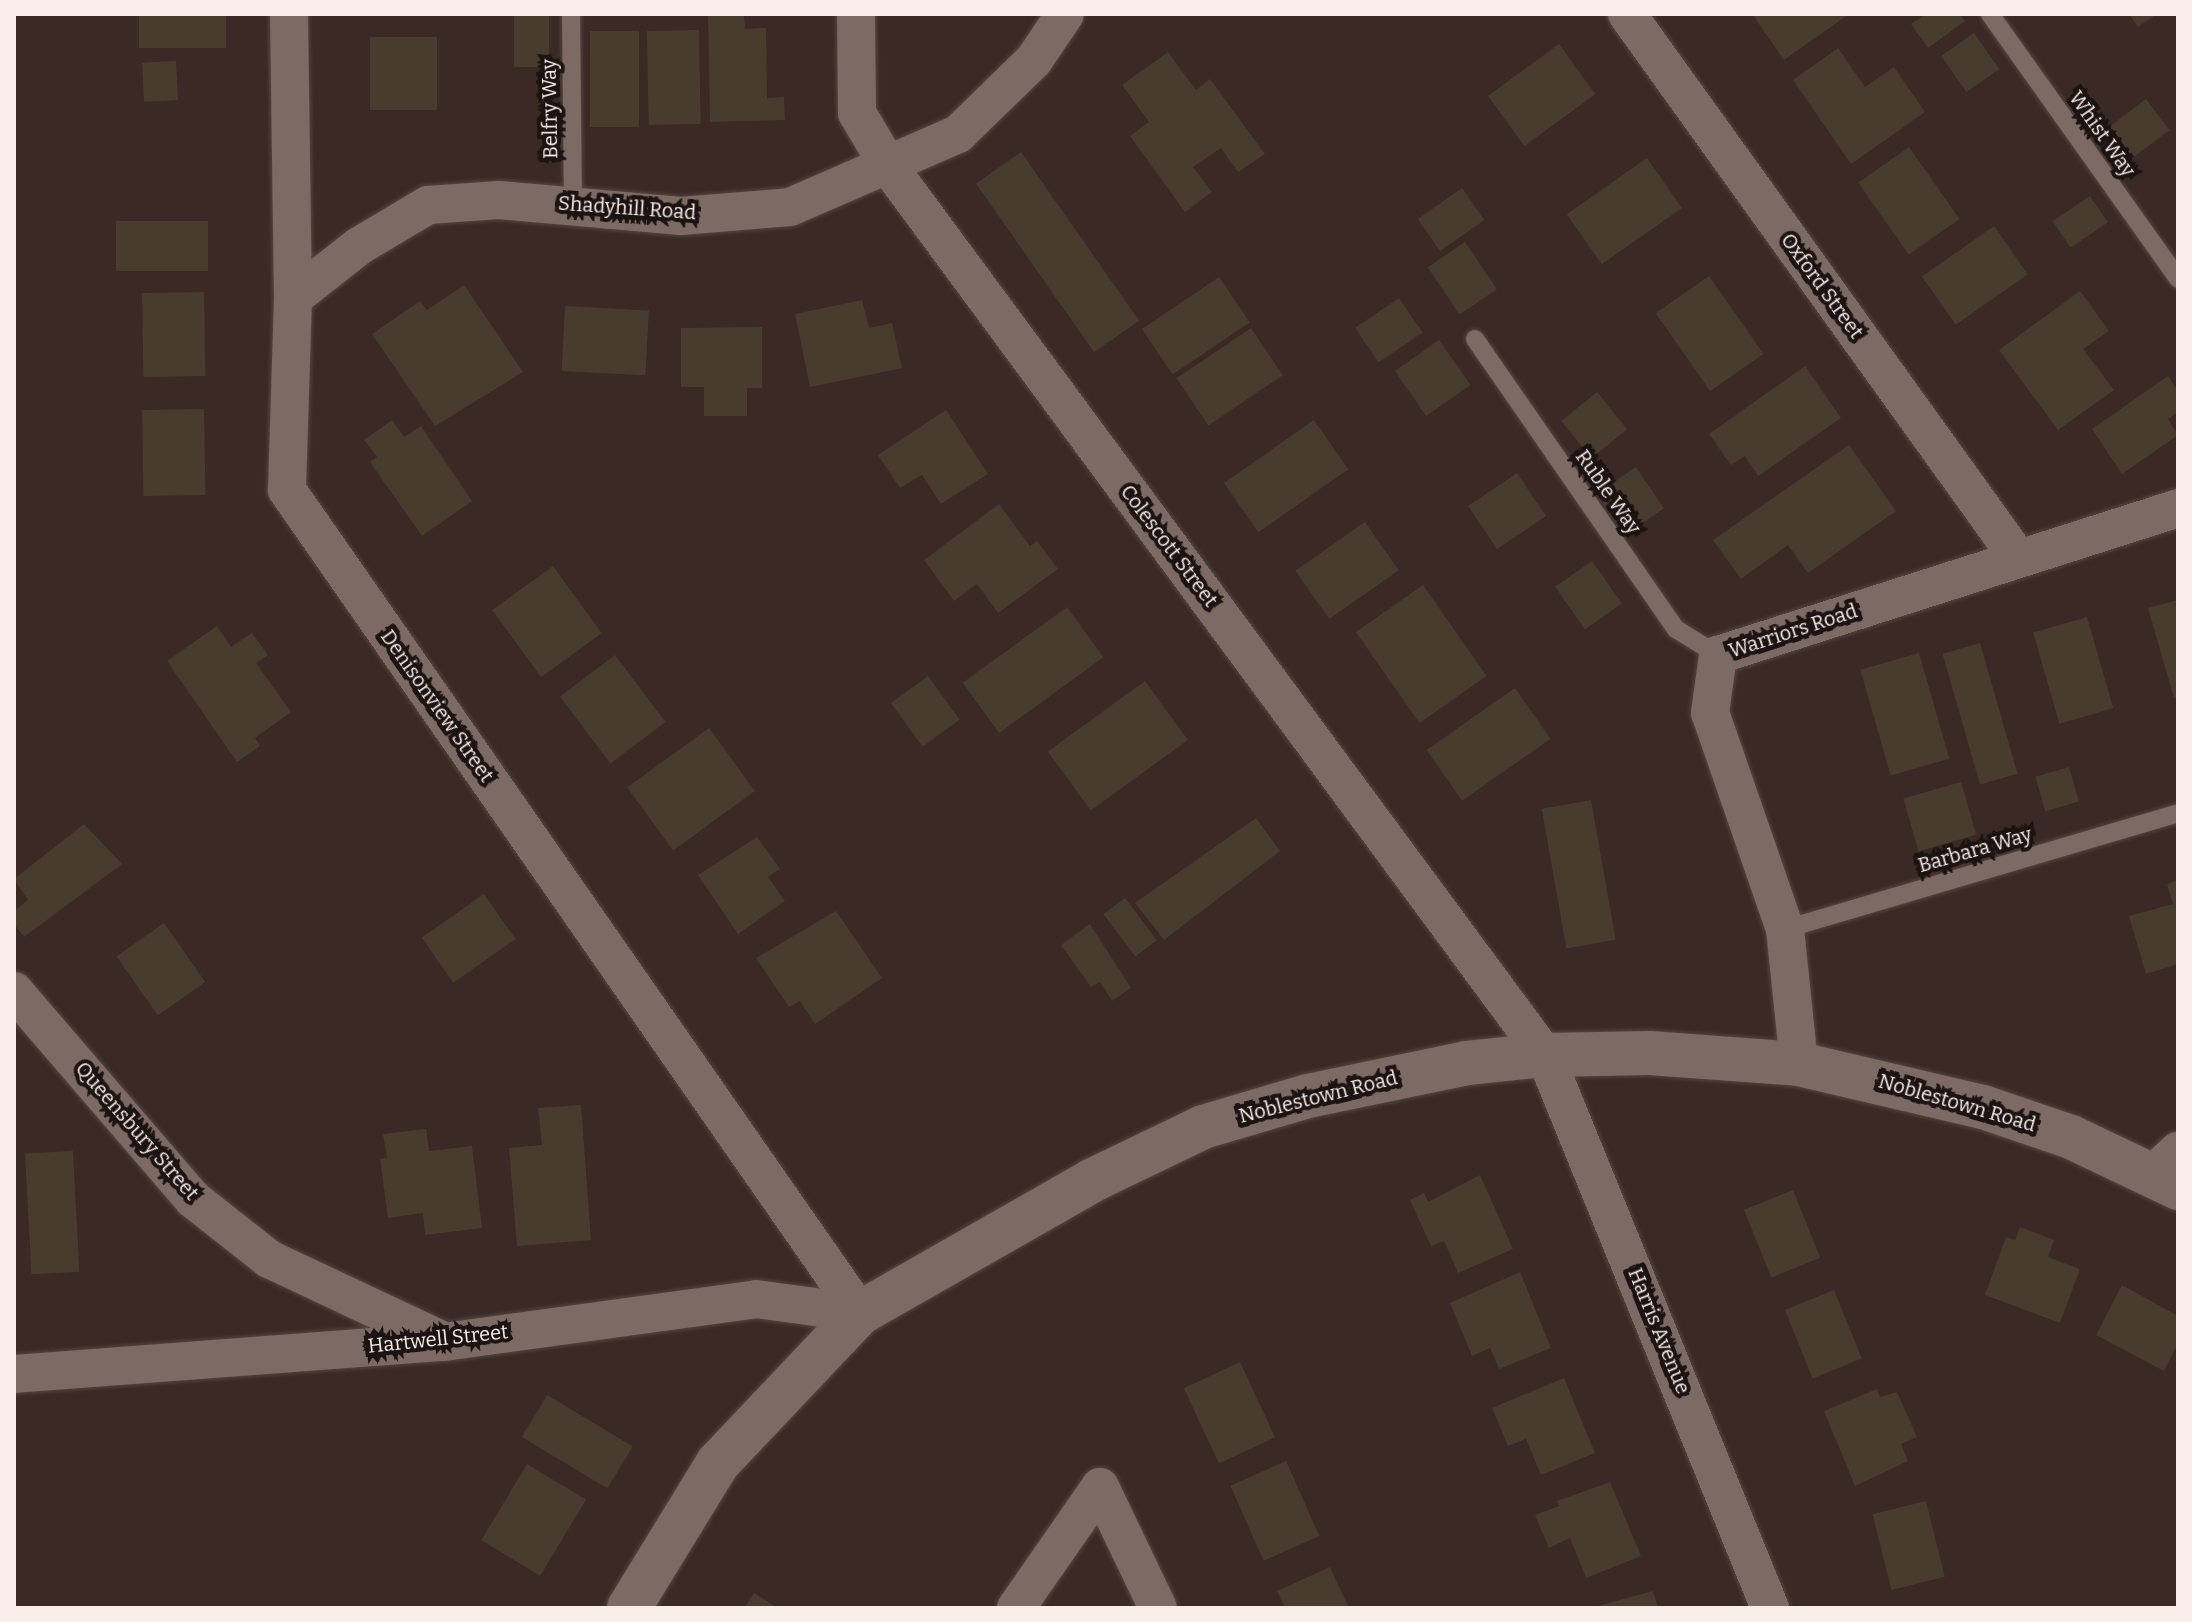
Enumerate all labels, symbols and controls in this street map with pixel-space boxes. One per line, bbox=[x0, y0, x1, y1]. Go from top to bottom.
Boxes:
street label: Belfry Way bbox=[537, 59, 563, 159]
street label: Whist Way bbox=[2064, 87, 2140, 181]
street label: Shadyhill Road bbox=[557, 191, 697, 225]
street label: Oxford Street bbox=[1776, 229, 1868, 343]
street label: Ruble Way bbox=[1570, 445, 1646, 539]
street label: Colescott Street bbox=[1115, 480, 1223, 612]
street label: Warriors Road bbox=[1726, 599, 1860, 663]
street label: Denisonview Street bbox=[375, 625, 499, 787]
street label: Barbara Way bbox=[1915, 822, 2035, 878]
street label: Queensbury Street bbox=[70, 1057, 204, 1205]
street label: Noblestown Road bbox=[1236, 1066, 1400, 1128]
street label: Noblestown Road bbox=[1876, 1069, 2038, 1137]
street label: Harris Avenue bbox=[1623, 1265, 1695, 1397]
street label: Hartwell Street bbox=[367, 1320, 509, 1358]

